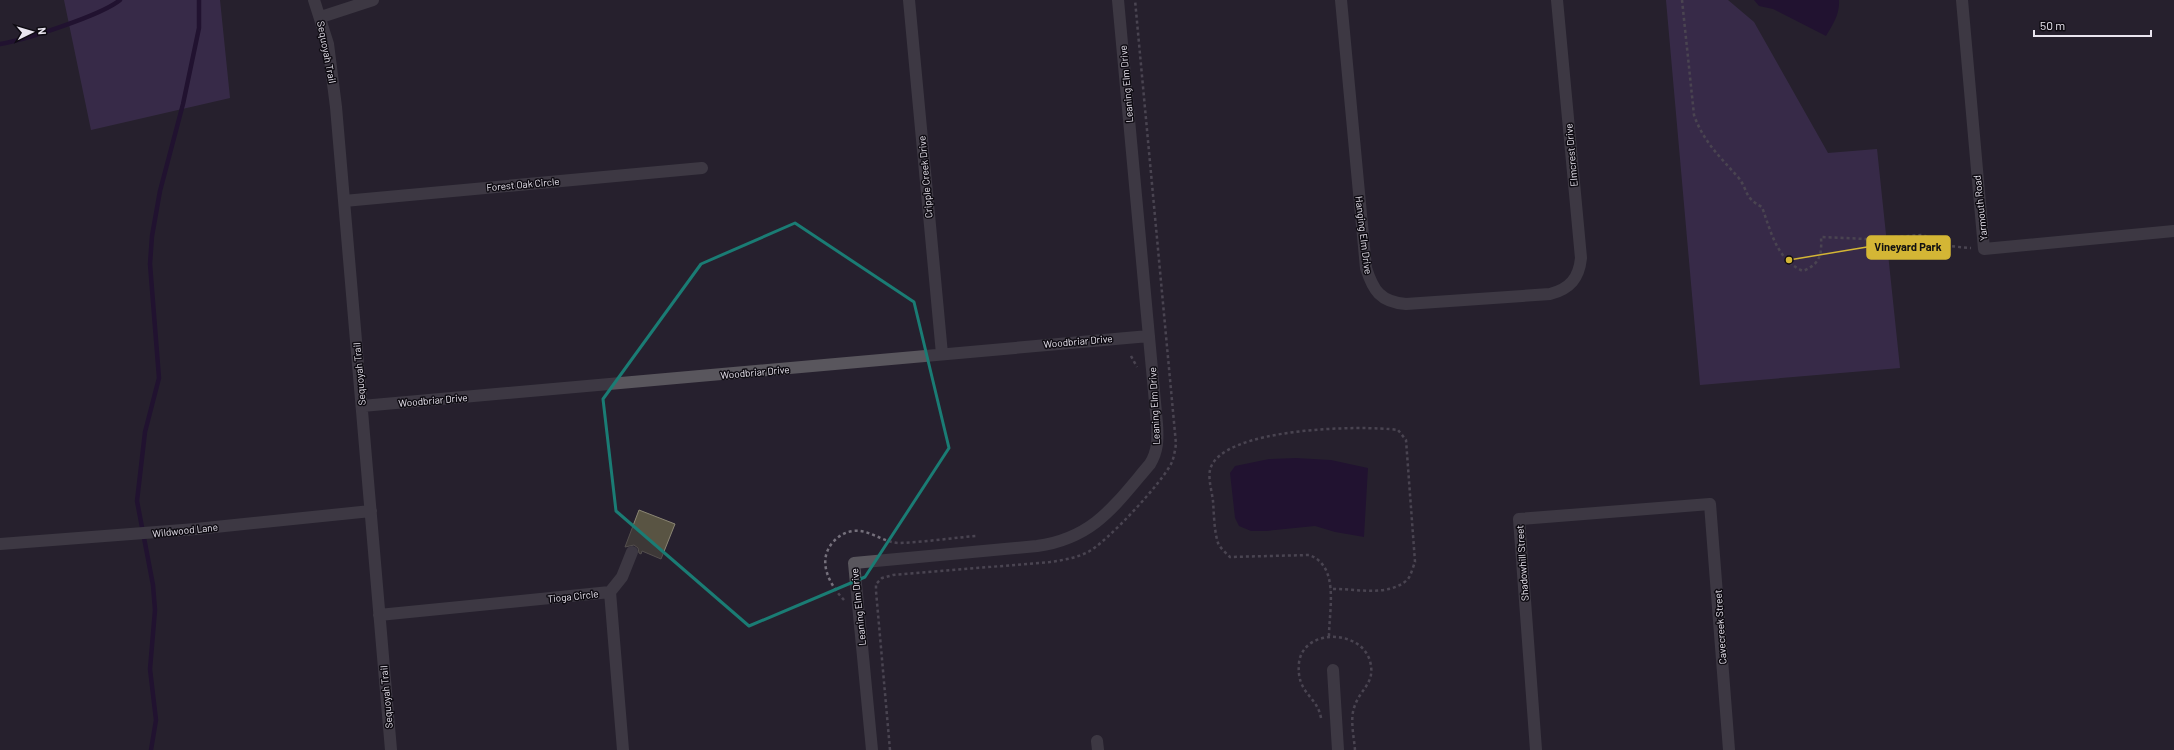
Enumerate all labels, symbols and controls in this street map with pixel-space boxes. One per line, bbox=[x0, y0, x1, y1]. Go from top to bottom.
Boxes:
north arrow bbox=[12, 12, 52, 52]
scale bar bbox=[2034, 12, 2151, 38]
text: 50 m bbox=[2040, 18, 2065, 32]
street label: Sequoyah Trail bbox=[315, 20, 339, 84]
text: N bbox=[36, 27, 49, 35]
street label: Leaning Elm Drive bbox=[1117, 45, 1135, 123]
street label: Elmcrest Drive bbox=[1562, 123, 1580, 187]
street label: Cripple Creek Drive bbox=[915, 135, 935, 219]
street label: Yarmouth Road bbox=[1971, 174, 1989, 242]
street label: Forest Oak Circle bbox=[486, 175, 560, 193]
street label: Hanging Elm Drive bbox=[1353, 195, 1375, 275]
callout: Vineyard Park bbox=[1867, 236, 1950, 259]
text: Vineyard Park bbox=[1874, 240, 1942, 253]
street label: Woodbriar Drive bbox=[1043, 332, 1113, 350]
street label: Sequoyah Trail bbox=[350, 342, 368, 406]
street label: Woodbriar Drive bbox=[720, 363, 790, 381]
street label: Leaning Elm Drive bbox=[1146, 367, 1162, 445]
street label: Woodbriar Drive bbox=[398, 391, 468, 409]
street label: Wildwood Lane bbox=[152, 521, 218, 539]
street label: Shadowhill Street bbox=[1513, 524, 1531, 601]
street label: Leaning Elm Drive bbox=[848, 568, 868, 646]
street label: Tioga Circle bbox=[547, 587, 599, 605]
street label: Cavecreek Street bbox=[1711, 589, 1729, 665]
street label: Sequoyah Trail bbox=[377, 665, 395, 729]

